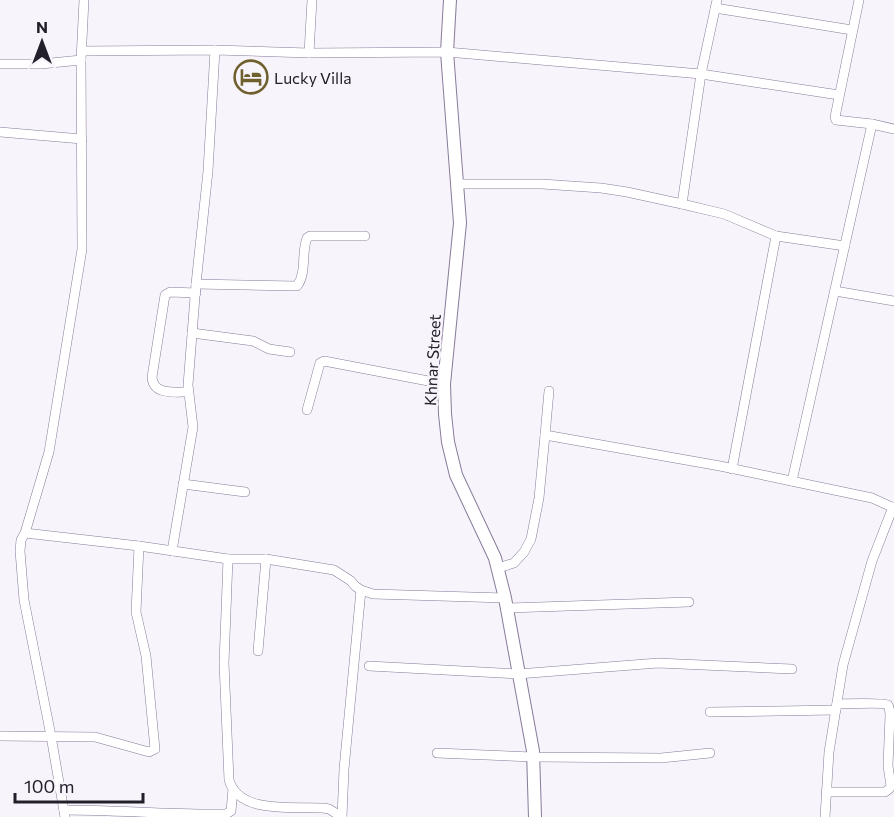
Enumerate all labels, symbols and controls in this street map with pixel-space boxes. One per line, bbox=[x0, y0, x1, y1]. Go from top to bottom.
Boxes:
north arrow bbox=[12, 12, 72, 72]
text: N bbox=[36, 17, 48, 36]
hotel icon: Lucky Villa bbox=[233, 59, 269, 95]
place label: Lucky Villa bbox=[274, 68, 352, 87]
street label: Khnar Street bbox=[420, 313, 444, 406]
scale bar bbox=[15, 766, 142, 804]
text: 100 m bbox=[24, 775, 74, 797]

